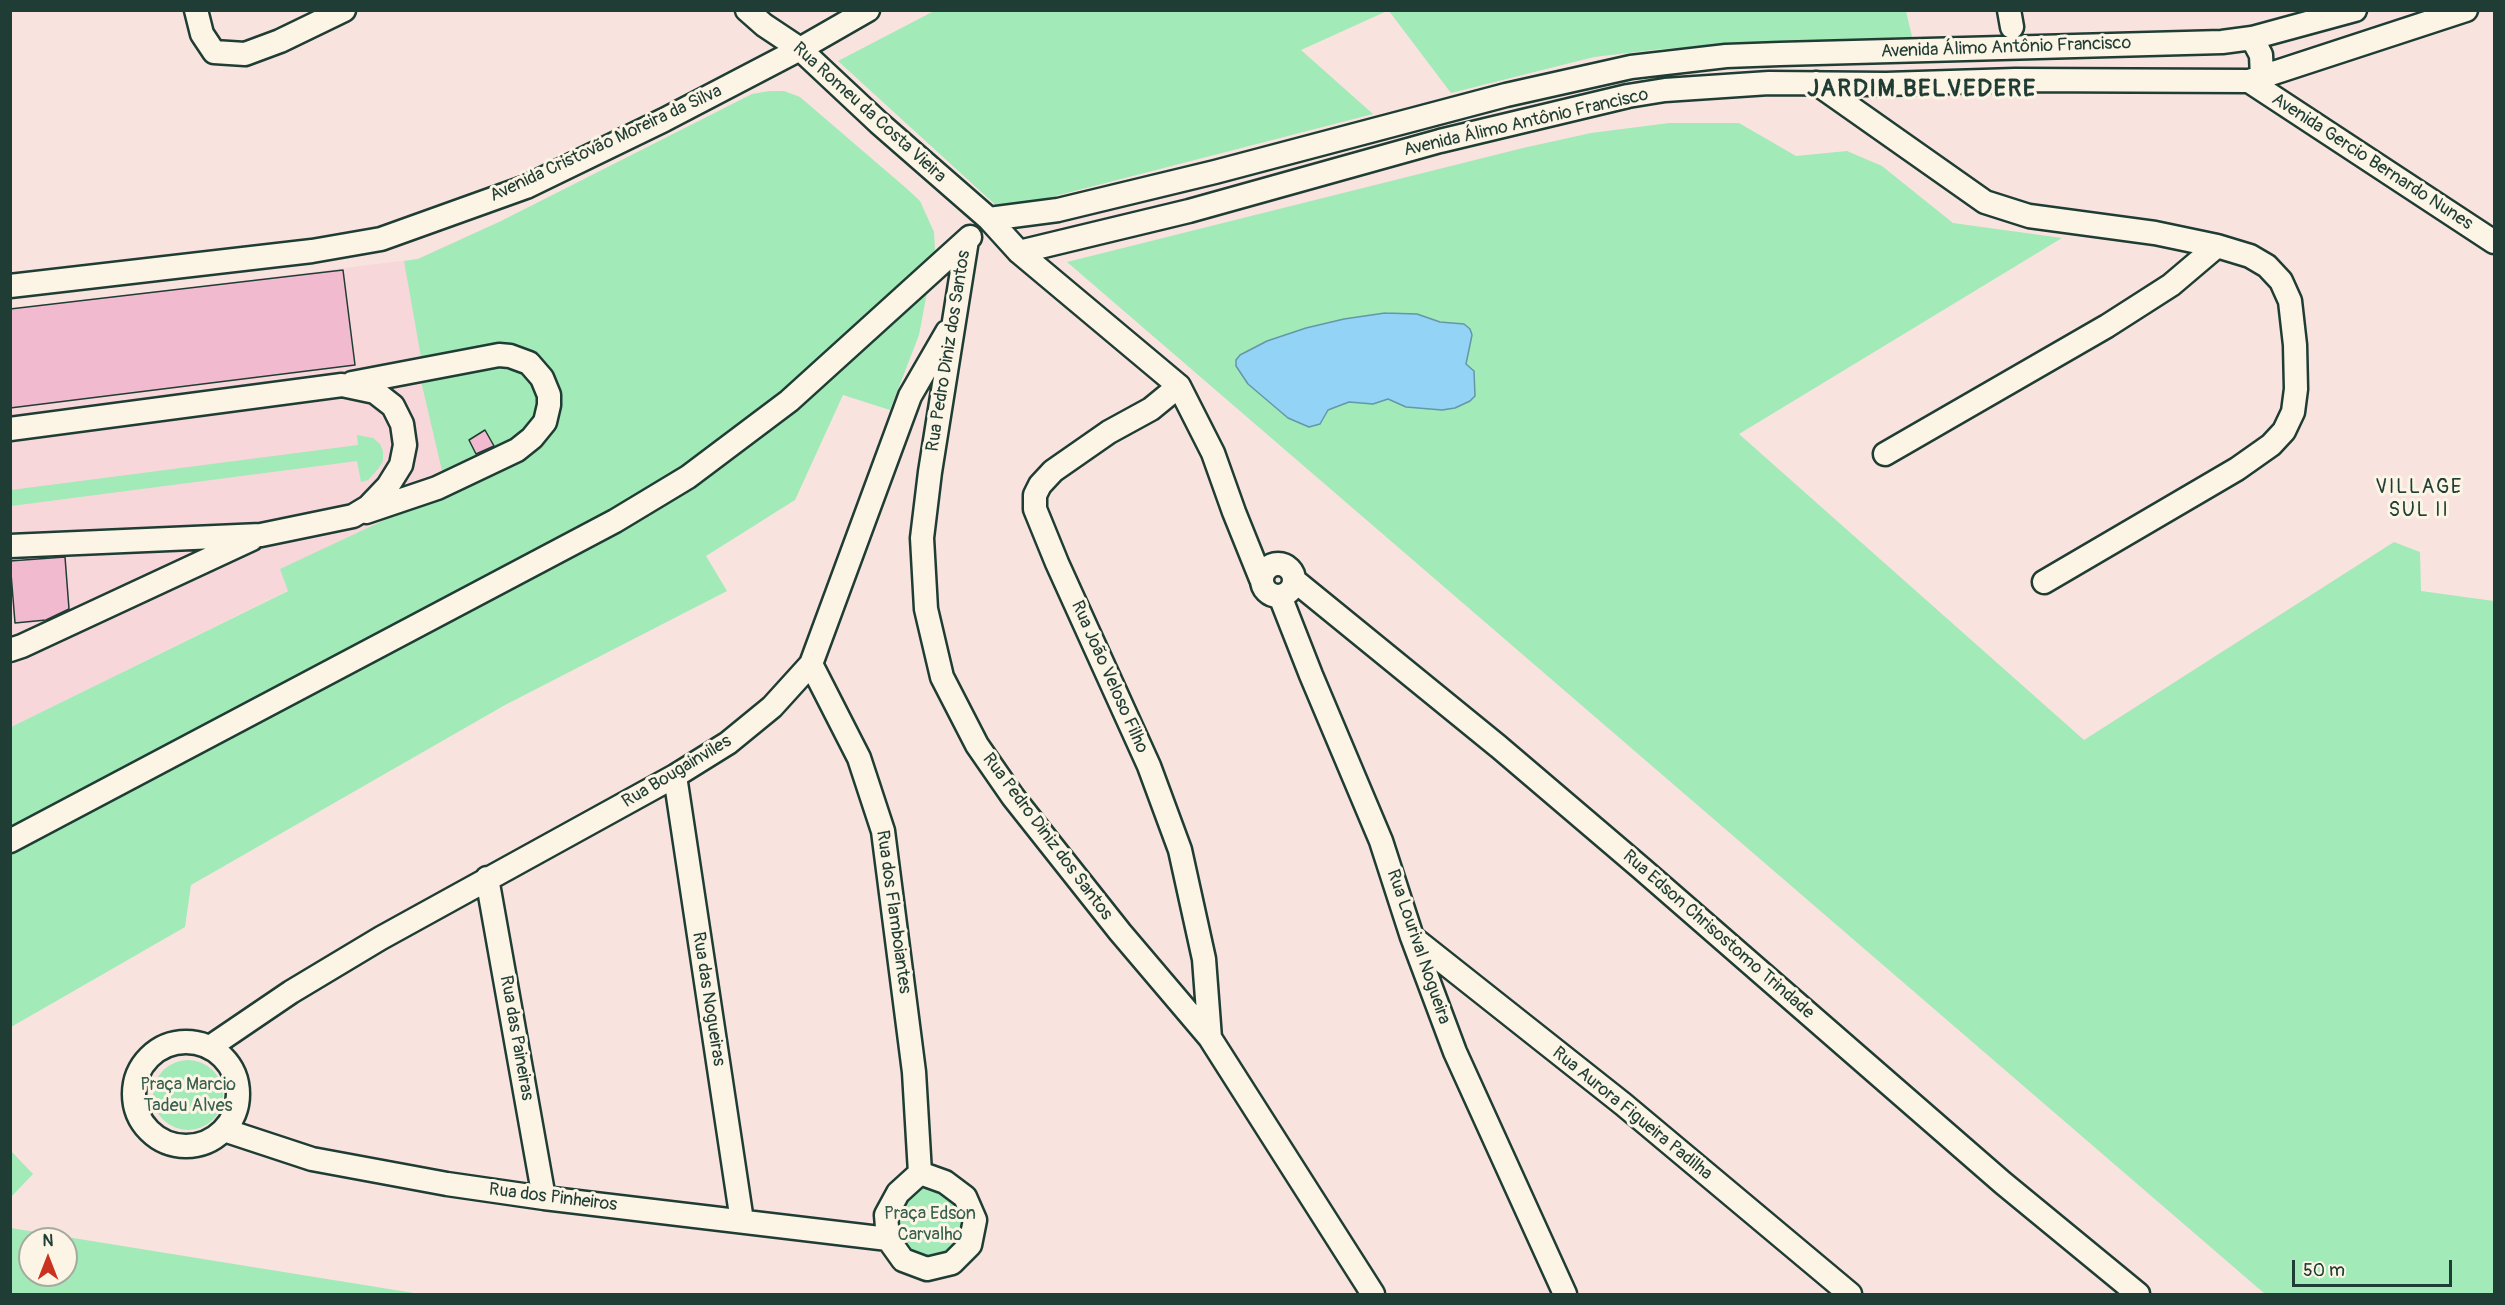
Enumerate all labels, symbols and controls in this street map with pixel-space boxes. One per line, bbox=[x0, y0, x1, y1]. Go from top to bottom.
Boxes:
street label: Avenida Álimo Antônio Francisco bbox=[1880, 33, 2132, 63]
street label: Rua Romeu da Costa Vieira bbox=[788, 38, 950, 188]
district label: JARDIM BELVEDERE bbox=[1807, 76, 2037, 104]
street label: Avenida Cristovão Moreira da Silva bbox=[487, 81, 725, 207]
street label: Avenida Álimo Antônio Francisco bbox=[1401, 84, 1651, 162]
street label: Avenida Gercio Bernardo Nunes bbox=[2267, 89, 2477, 235]
street label: Rua Pedro Diniz dos Santos bbox=[922, 249, 976, 453]
district label: VILLAGE SUL II bbox=[2375, 476, 2463, 523]
street label: Rua João Veloso Filho bbox=[1066, 597, 1152, 757]
street label: Rua Bougainviles bbox=[618, 731, 736, 813]
street label: Rua Pedro Diniz dos Santos bbox=[977, 749, 1117, 925]
street label: Rua dos Flamboiantes bbox=[871, 829, 915, 995]
street label: Rua Edson Chrisostomo Trindade bbox=[1618, 846, 1818, 1024]
street label: Rua Lourival Nogueira bbox=[1381, 867, 1455, 1027]
street label: Rua das Nogueiras bbox=[687, 930, 729, 1068]
street label: Rua das Paineiras bbox=[494, 974, 538, 1102]
street label: Rua Aurora Figueira Padilha bbox=[1548, 1043, 1716, 1185]
park label: Praça Marcio Tadeu Alves bbox=[140, 1074, 236, 1116]
street label: Rua dos Pinheiros bbox=[488, 1179, 618, 1217]
park label: Praça Edson Carvalho bbox=[884, 1203, 976, 1246]
north arrow bbox=[18, 1227, 78, 1287]
text: N bbox=[43, 1231, 53, 1251]
scale bar bbox=[2295, 1248, 2456, 1286]
text: 50 m bbox=[2303, 1259, 2345, 1282]

